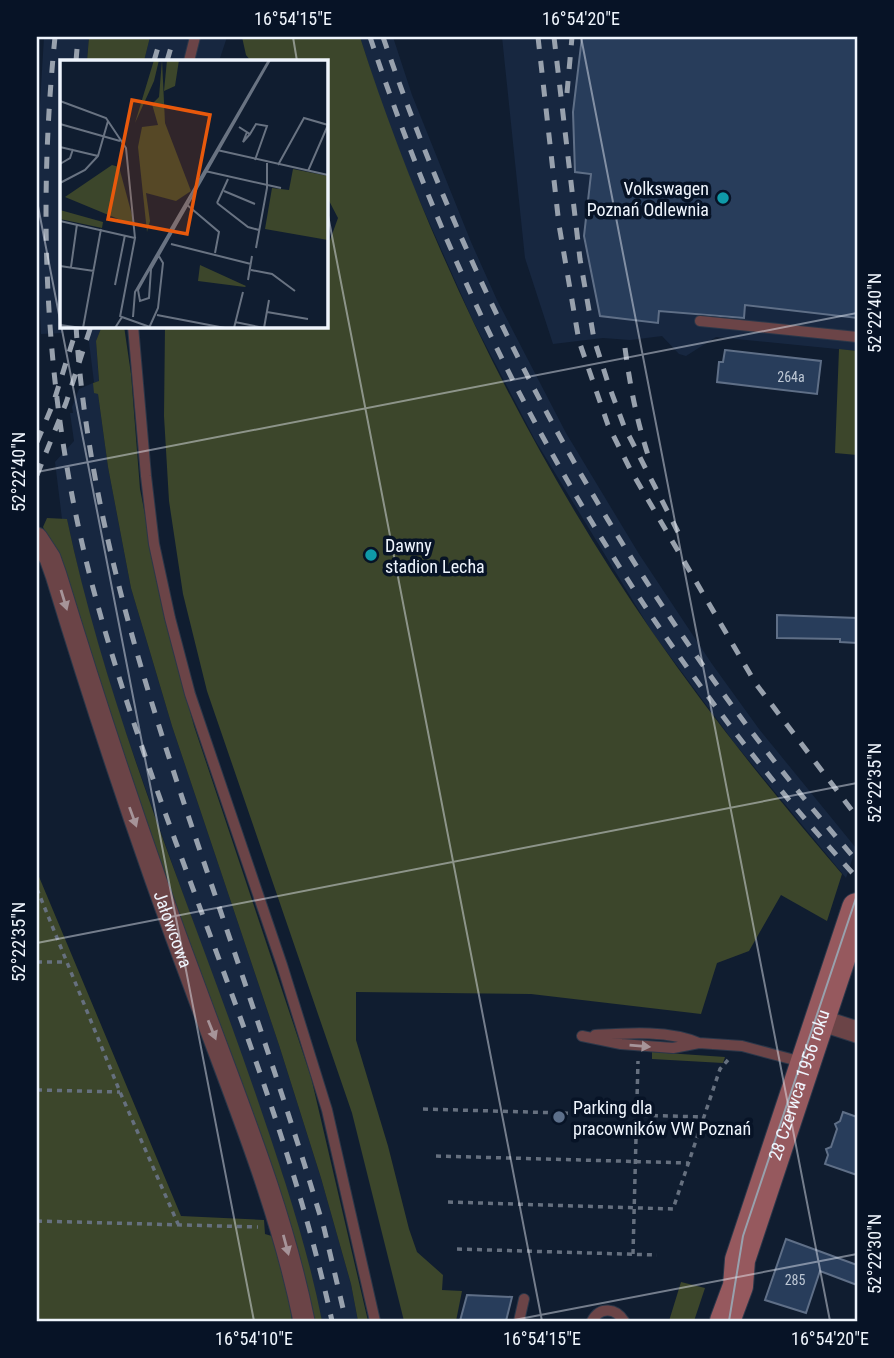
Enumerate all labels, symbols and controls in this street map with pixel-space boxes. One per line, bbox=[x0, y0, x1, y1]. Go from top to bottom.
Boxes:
text: 16°54'15"E bbox=[254, 8, 332, 29]
text: 16°54'20"E bbox=[542, 8, 620, 29]
inset map bbox=[60, 60, 327, 327]
place label: Volkswagen Poznań Odlewnia bbox=[587, 178, 709, 220]
marker: Volkswagen Poznań Odlewnia bbox=[715, 190, 731, 206]
text: 52°22'40"N bbox=[864, 273, 885, 353]
house number: 264a bbox=[777, 369, 805, 385]
text: 52°22'40"N bbox=[8, 432, 29, 512]
place label: Dawny stadion Lecha bbox=[385, 535, 485, 577]
marker: Dawny stadion Lecha bbox=[363, 547, 379, 563]
one-way arrow bbox=[59, 590, 69, 611]
text: 52°22'35"N bbox=[864, 743, 885, 823]
one-way arrow bbox=[128, 806, 139, 827]
street label: Jałowcowa bbox=[150, 888, 197, 970]
text: 52°22'35"N bbox=[8, 902, 29, 982]
street label: 28 Czerwca 1956 roku bbox=[763, 1007, 833, 1163]
one-way arrow bbox=[206, 1020, 217, 1041]
one-way arrow bbox=[629, 1041, 651, 1052]
place label: Parking dla pracowników VW Poznań bbox=[573, 1097, 751, 1139]
marker: Parking dla pracowników VW Poznań bbox=[551, 1109, 567, 1125]
text: 52°22'30"N bbox=[864, 1214, 885, 1294]
one-way arrow bbox=[281, 1234, 292, 1256]
house number: 285 bbox=[785, 1272, 805, 1288]
text: 16°54'10"E bbox=[215, 1328, 293, 1349]
text: 16°54'15"E bbox=[503, 1328, 581, 1349]
text: 16°54'20"E bbox=[791, 1328, 869, 1349]

